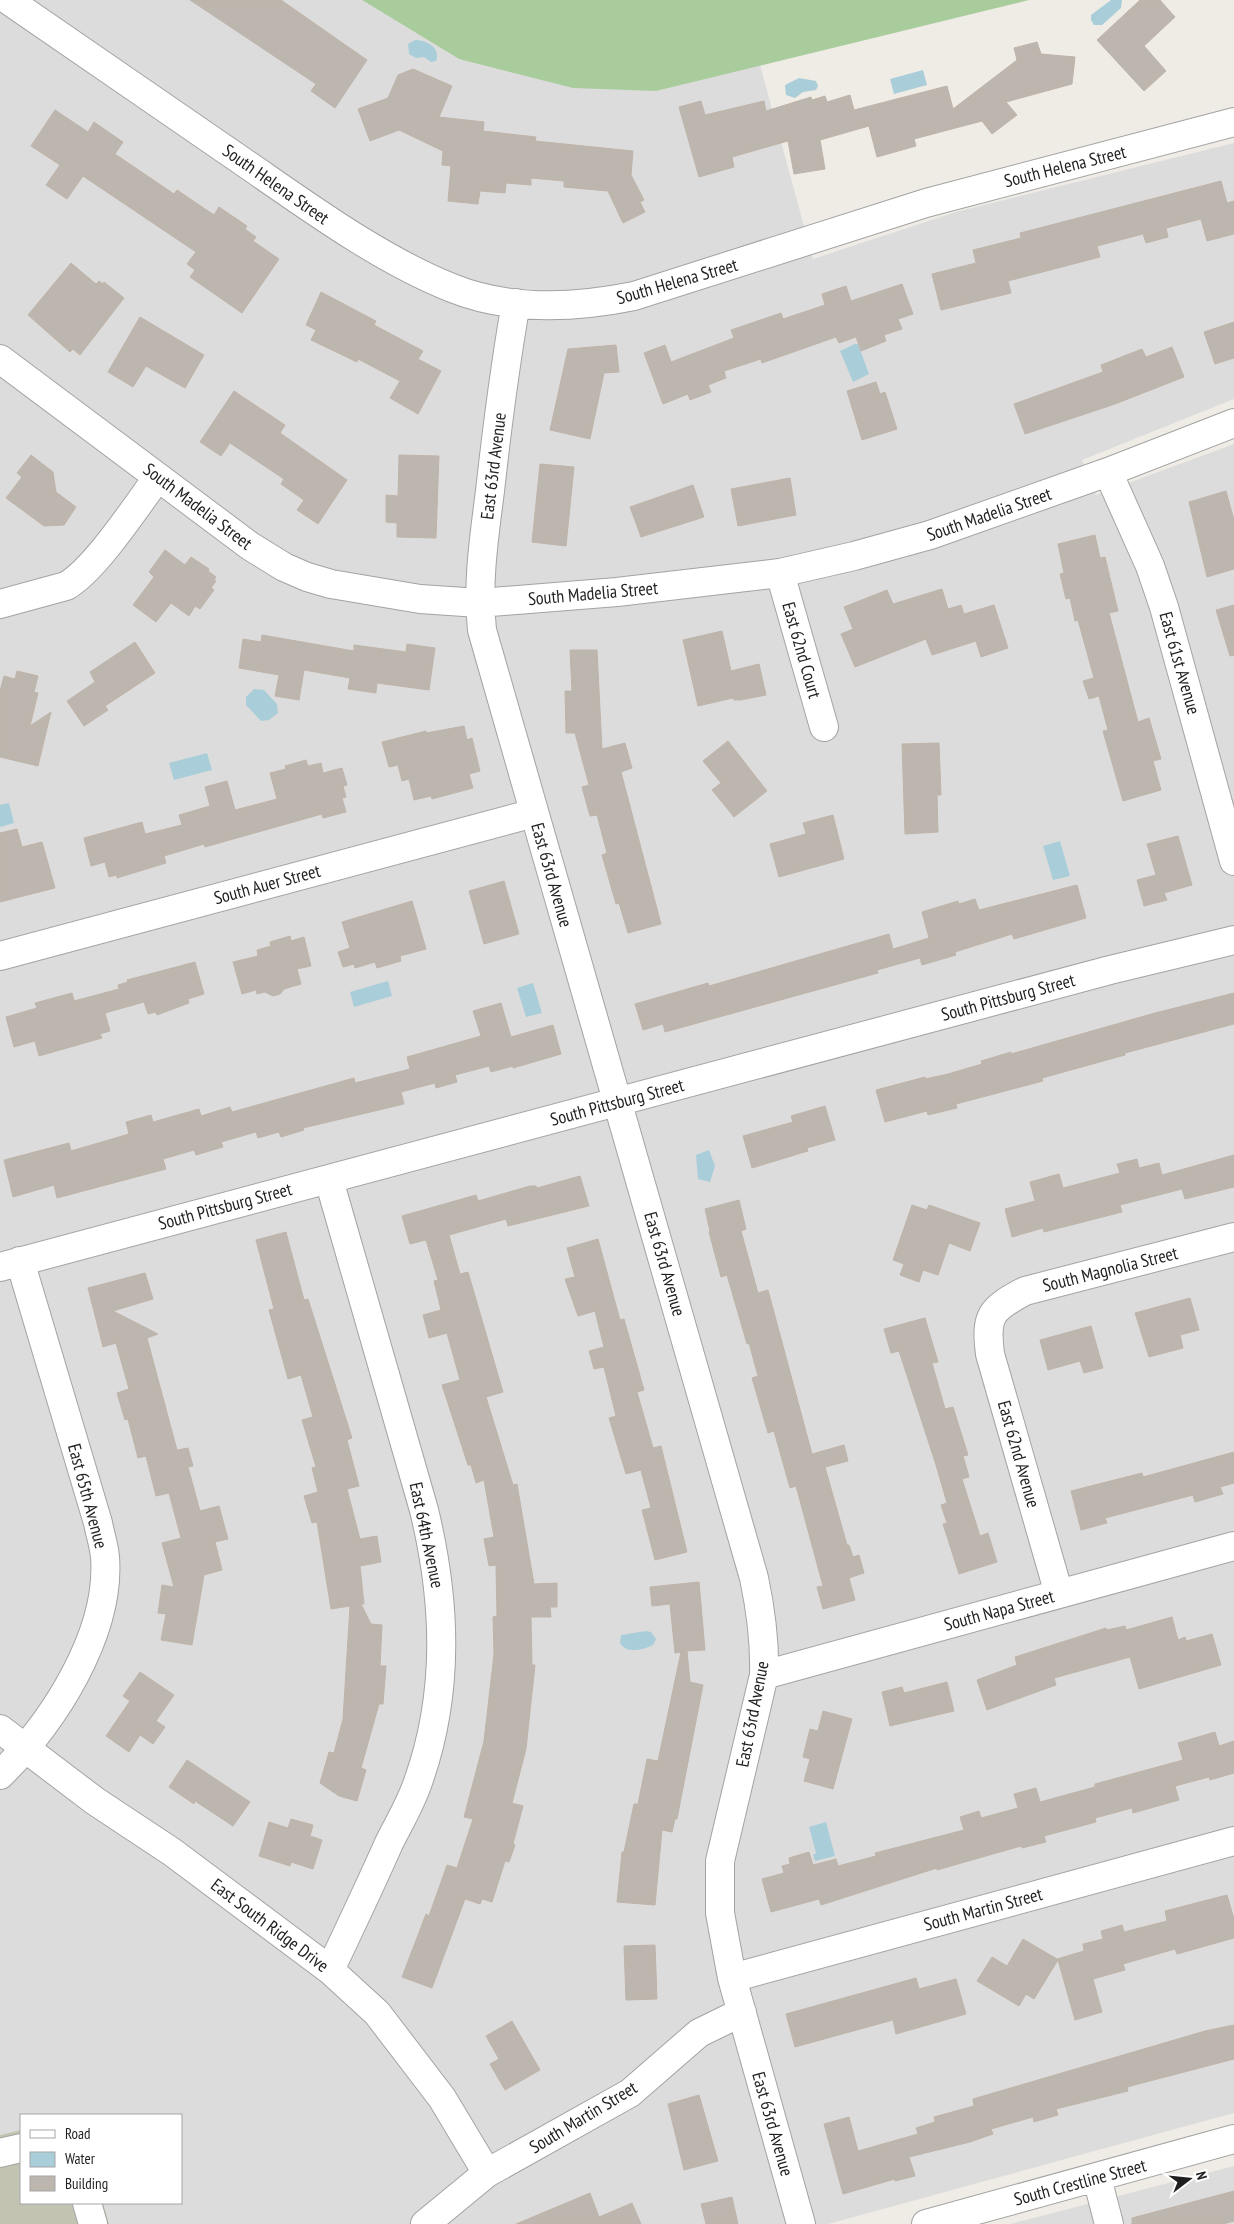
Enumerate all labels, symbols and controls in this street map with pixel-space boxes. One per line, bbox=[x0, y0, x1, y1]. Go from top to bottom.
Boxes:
street label: South Helena Street bbox=[218, 139, 334, 229]
street label: South Helena Street bbox=[1002, 140, 1128, 192]
street label: South Helena Street bbox=[614, 253, 740, 309]
street label: East 63rd Avenue bbox=[475, 411, 511, 521]
street label: South Madelia Street bbox=[139, 458, 257, 554]
street label: South Madelia Street bbox=[924, 482, 1054, 546]
street label: South Madelia Street bbox=[527, 576, 659, 610]
street label: East 62nd Court bbox=[777, 599, 827, 701]
street label: East 61st Avenue bbox=[1154, 609, 1206, 717]
street label: East 63rd Avenue bbox=[526, 820, 578, 930]
street label: South Auer Street bbox=[211, 859, 323, 909]
street label: South Pittsburg Street bbox=[939, 968, 1077, 1026]
street label: South Pittsburg Street bbox=[548, 1073, 686, 1131]
street label: South Pittsburg Street bbox=[156, 1177, 294, 1235]
street label: East 63rd Avenue bbox=[639, 1209, 691, 1319]
street label: South Magnolia Street bbox=[1040, 1241, 1180, 1297]
street label: East 62nd Avenue bbox=[993, 1398, 1045, 1510]
street label: East 65th Avenue bbox=[63, 1441, 113, 1551]
street label: East 64th Avenue bbox=[405, 1480, 449, 1590]
street label: South Napa Street bbox=[941, 1584, 1057, 1636]
street label: East 63rd Avenue bbox=[730, 1659, 774, 1769]
street label: East South Ridge Drive bbox=[206, 1873, 334, 1977]
street label: South Martin Street bbox=[921, 1882, 1045, 1936]
street label: East 63rd Avenue bbox=[747, 2069, 799, 2179]
street label: South Martin Street bbox=[525, 2076, 641, 2158]
legend bbox=[20, 2114, 182, 2204]
text: Road bbox=[65, 2124, 91, 2143]
text: Water bbox=[65, 2149, 96, 2168]
street label: South Crestline Street bbox=[1011, 2153, 1149, 2211]
north arrow bbox=[1164, 2154, 1214, 2204]
text: N bbox=[1192, 2169, 1211, 2182]
text: Building bbox=[65, 2174, 108, 2193]

